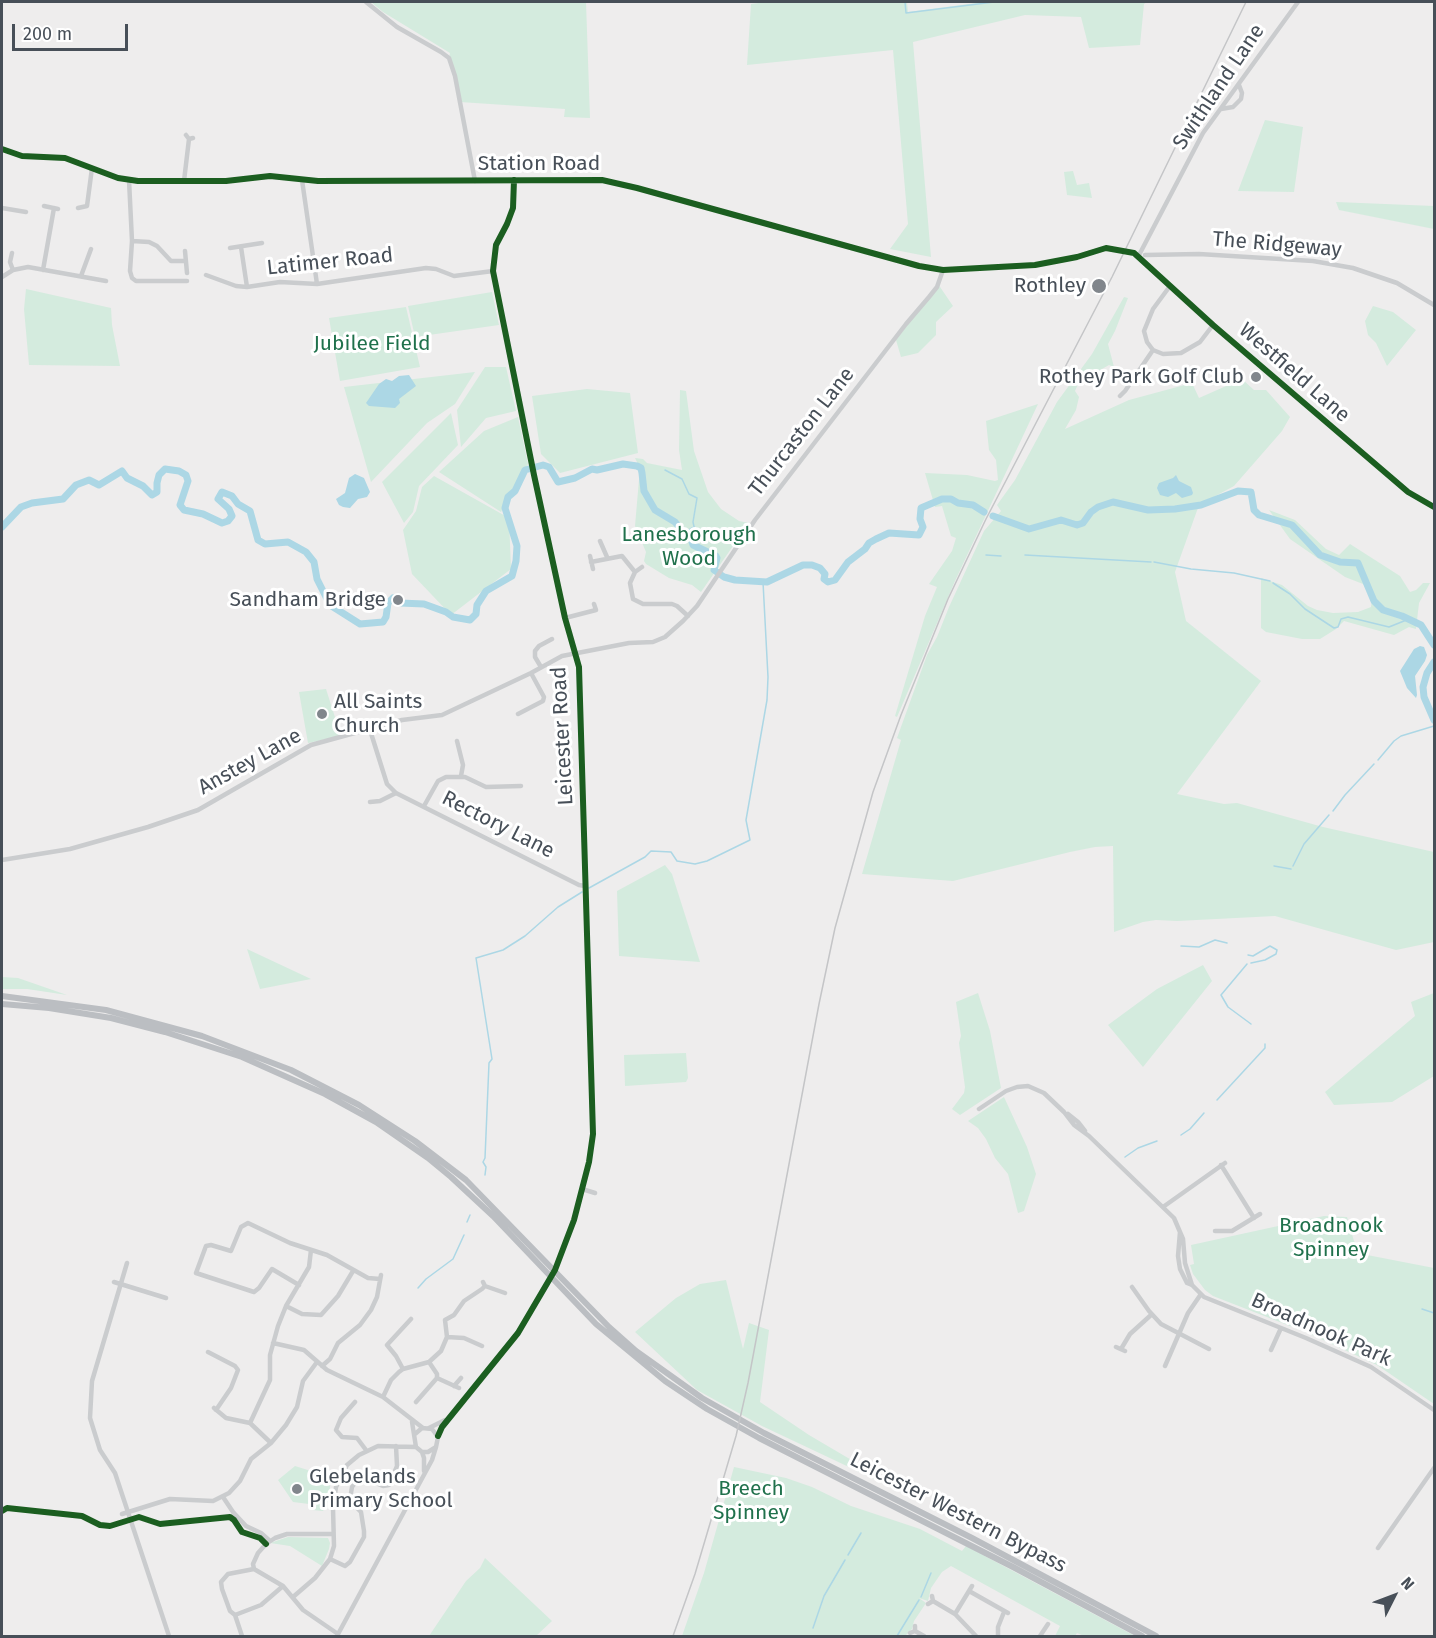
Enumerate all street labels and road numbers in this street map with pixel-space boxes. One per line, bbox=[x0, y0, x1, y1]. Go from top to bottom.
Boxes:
street label: Swithland Lane bbox=[1168, 20, 1270, 154]
street label: Station Road bbox=[478, 151, 600, 177]
street label: The Ridgeway bbox=[1211, 227, 1343, 263]
street label: Latimer Road bbox=[266, 243, 394, 281]
street label: Westfield Lane bbox=[1233, 318, 1355, 428]
street label: Thurcaston Lane bbox=[744, 363, 860, 501]
street label: Leicester Road bbox=[547, 666, 579, 806]
street label: Anstey Lane bbox=[194, 723, 306, 801]
street label: Rectory Lane bbox=[438, 786, 558, 864]
street label: Broadnook Park bbox=[1247, 1288, 1395, 1372]
street label: Leicester Western Bypass bbox=[846, 1447, 1070, 1579]

